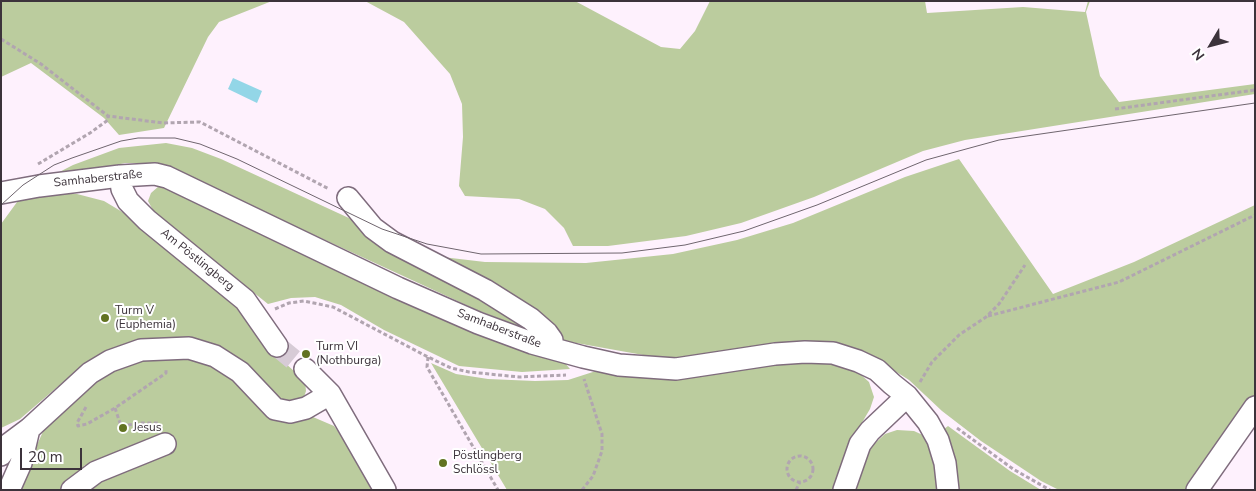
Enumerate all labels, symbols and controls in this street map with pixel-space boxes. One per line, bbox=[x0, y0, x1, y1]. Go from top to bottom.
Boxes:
north arrow bbox=[1186, 20, 1236, 70]
text: N bbox=[1188, 44, 1209, 64]
street label: Samhaberstraße bbox=[53, 167, 143, 191]
street label: Am Pöstlingberg bbox=[157, 226, 237, 294]
place label: Turm V (Euphemia) bbox=[115, 304, 176, 332]
street label: Samhaberstraße bbox=[455, 306, 543, 352]
marker: Turm V (Euphemia) bbox=[99, 312, 111, 324]
place label: Turm VI (Nothburga) bbox=[316, 340, 381, 368]
marker: Turm VI (Nothburga) bbox=[300, 348, 312, 360]
place label: Jesus bbox=[133, 421, 162, 435]
marker: Jesus bbox=[117, 422, 129, 434]
scale bar bbox=[22, 438, 85, 470]
text: 20 m bbox=[28, 447, 63, 467]
place label: Pöstlingberg Schlössl bbox=[453, 449, 522, 477]
marker: Pöstlingberg Schlössl bbox=[437, 457, 449, 469]

